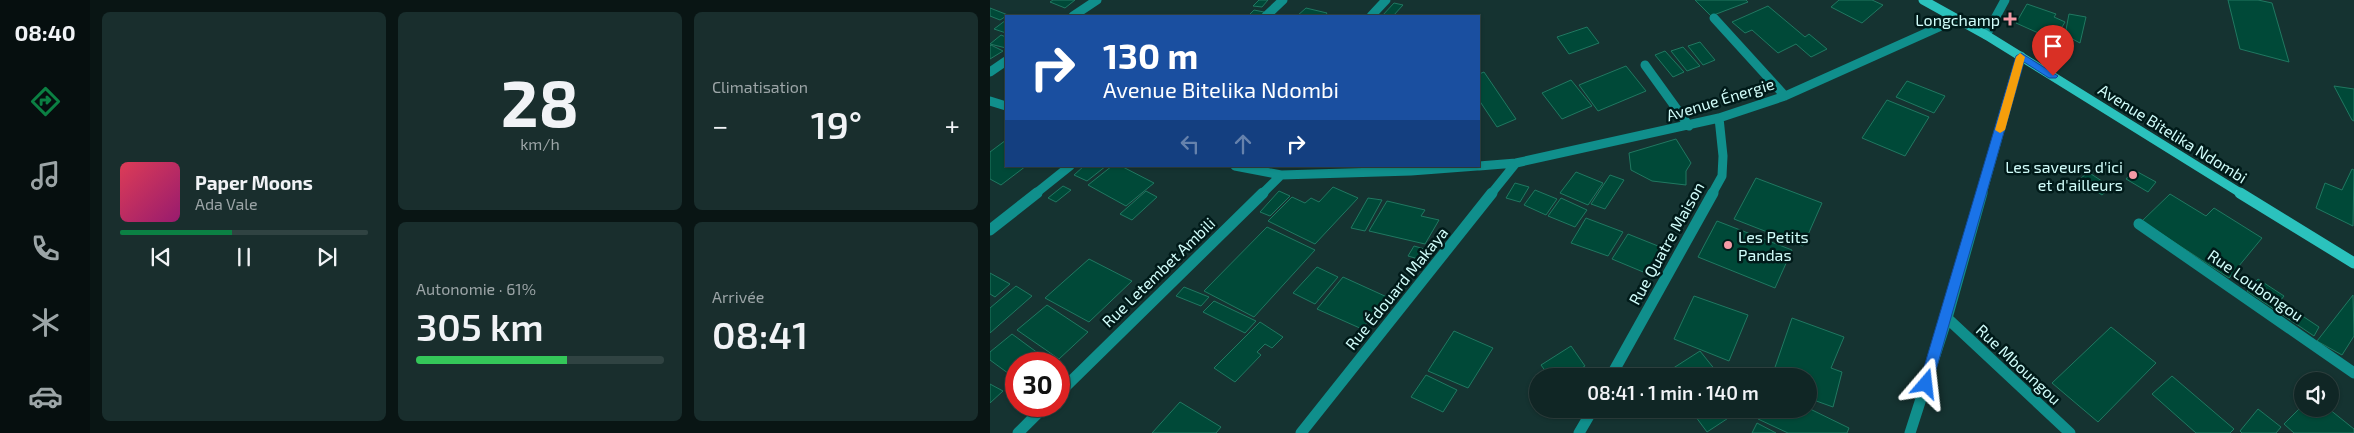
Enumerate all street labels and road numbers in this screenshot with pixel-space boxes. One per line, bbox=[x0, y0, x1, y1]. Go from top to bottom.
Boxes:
street label: Avenue Énergie bbox=[1664, 74, 1776, 124]
street label: Avenue Bitelika Ndombi bbox=[2095, 79, 2251, 187]
street label: Rue Quatre Maison bbox=[1624, 178, 1709, 308]
street label: Rue Letembet Ambili bbox=[1098, 213, 1218, 331]
street label: Rue Édouard Makaya bbox=[1341, 223, 1451, 353]
street label: Rue Loubongou bbox=[2205, 245, 2307, 325]
street label: Rue Mboungou bbox=[1973, 320, 2065, 408]

